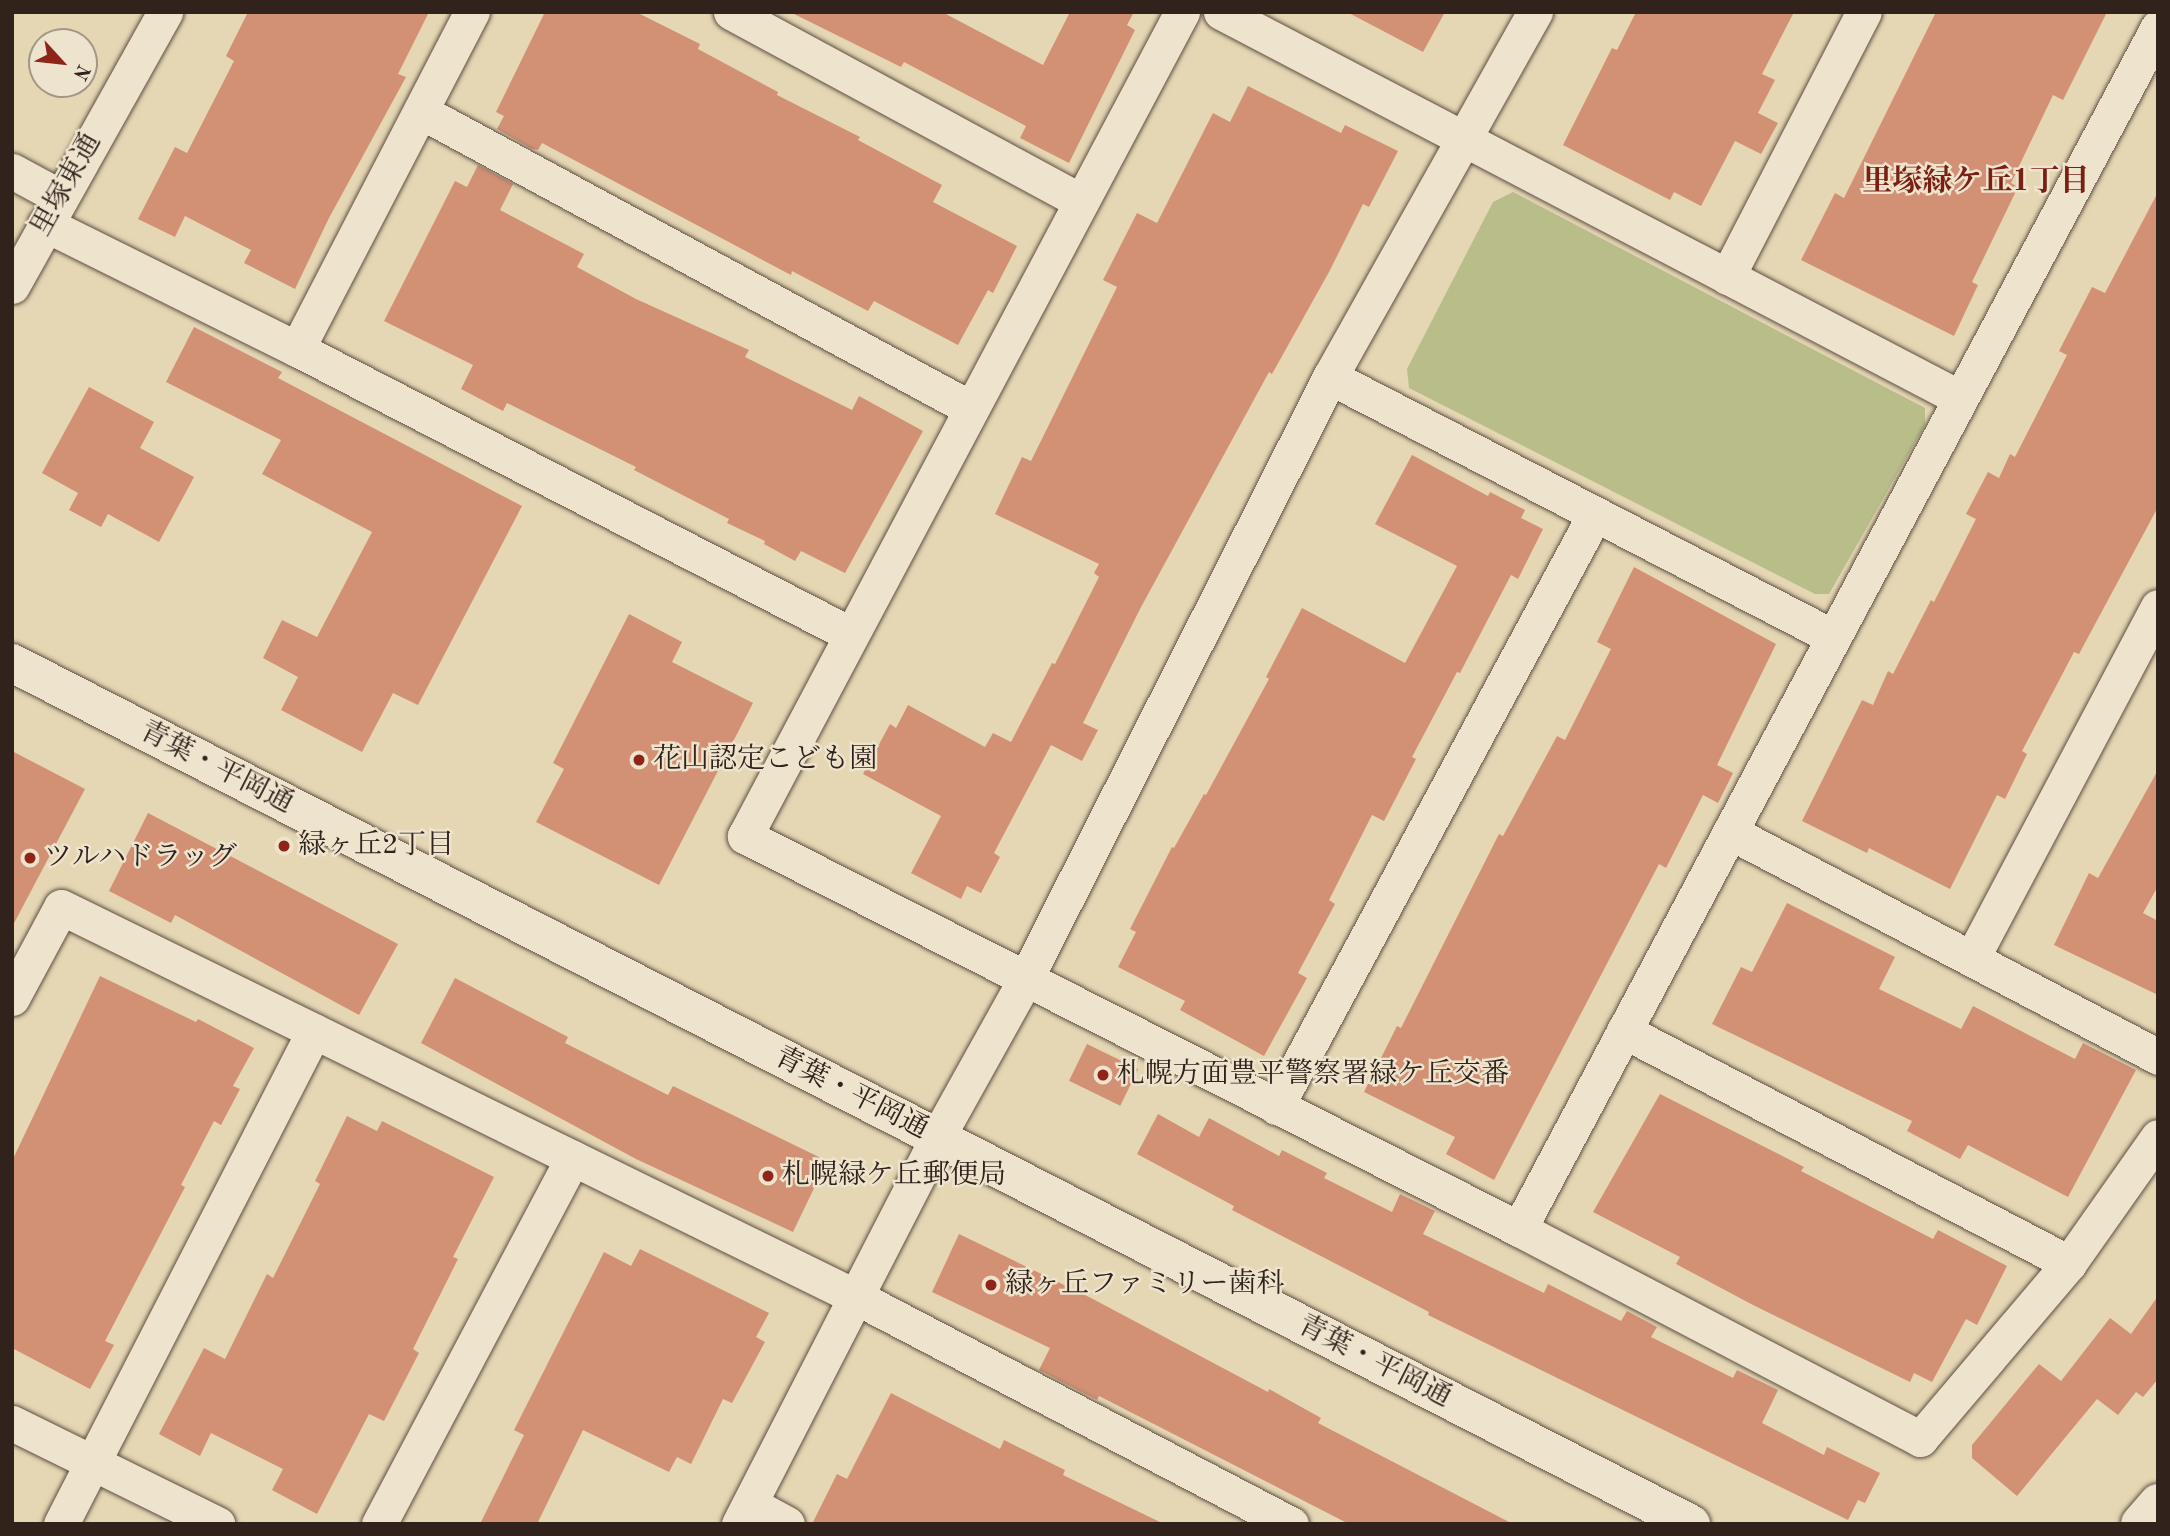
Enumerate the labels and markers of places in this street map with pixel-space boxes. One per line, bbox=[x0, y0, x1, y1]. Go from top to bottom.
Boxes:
place label: 花山認定こども園 bbox=[653, 743, 877, 777]
marker: 花山認定こども園 bbox=[631, 752, 647, 768]
place label: 緑ヶ丘2丁目 bbox=[298, 829, 454, 863]
marker: 緑ヶ丘2丁目 bbox=[276, 838, 292, 854]
place label: ツルハドラッグ bbox=[44, 841, 240, 875]
marker: ツルハドラッグ bbox=[22, 850, 38, 866]
place label: 札幌方面豊平警察署緑ケ丘交番 bbox=[1117, 1058, 1509, 1092]
marker: 札幌方面豊平警察署緑ケ丘交番 bbox=[1095, 1067, 1111, 1083]
place label: 札幌緑ケ丘郵便局 bbox=[782, 1159, 1006, 1193]
marker: 札幌緑ケ丘郵便局 bbox=[760, 1168, 776, 1184]
place label: 緑ヶ丘ファミリー歯科 bbox=[1005, 1268, 1285, 1302]
marker: 緑ヶ丘ファミリー歯科 bbox=[983, 1277, 999, 1293]

